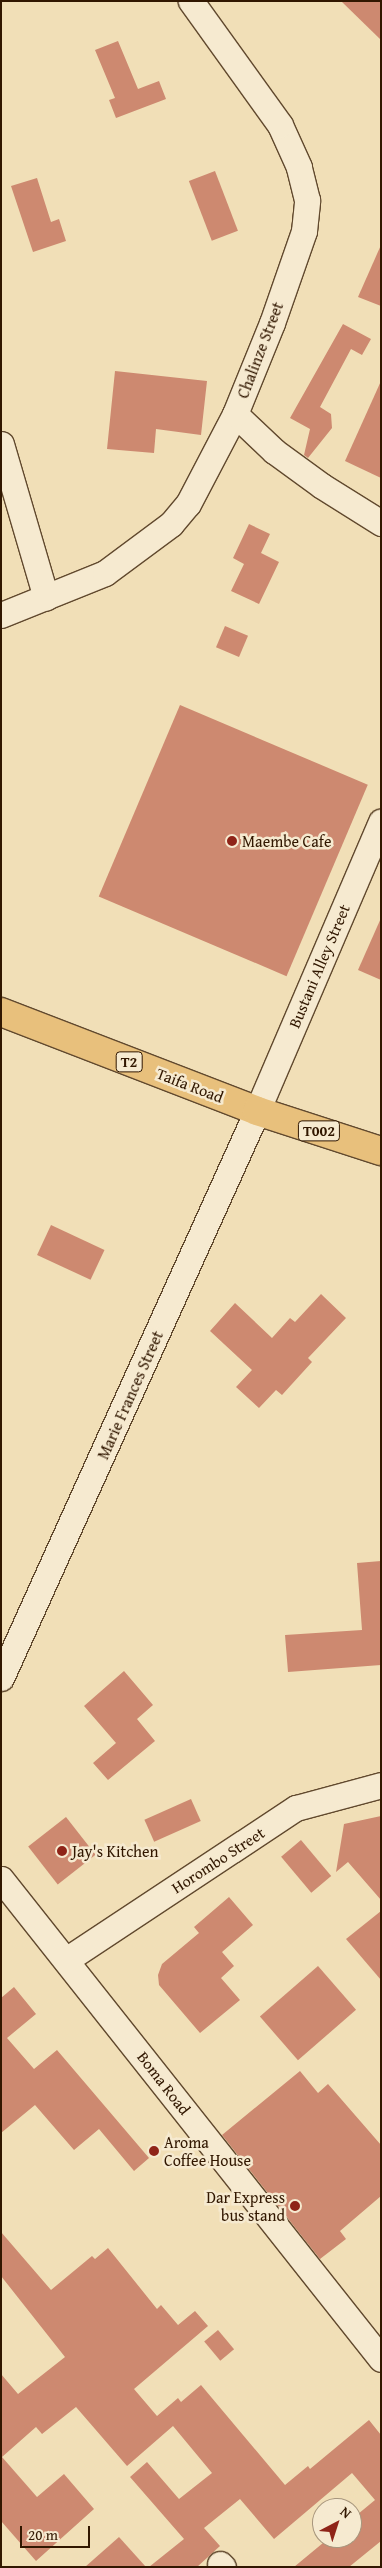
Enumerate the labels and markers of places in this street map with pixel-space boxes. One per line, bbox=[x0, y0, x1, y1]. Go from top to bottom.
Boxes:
place label: Maembe Cafe bbox=[242, 831, 331, 851]
marker: Maembe Cafe bbox=[226, 835, 238, 847]
place label: Jay's Kitchen bbox=[72, 1841, 158, 1861]
marker: Jay's Kitchen bbox=[56, 1845, 68, 1857]
place label: Aroma Coffee House bbox=[164, 2132, 251, 2170]
marker: Aroma Coffee House bbox=[148, 2145, 160, 2157]
place label: Dar Express bus stand bbox=[206, 2187, 285, 2225]
marker: Dar Express bus stand bbox=[289, 2200, 301, 2212]

